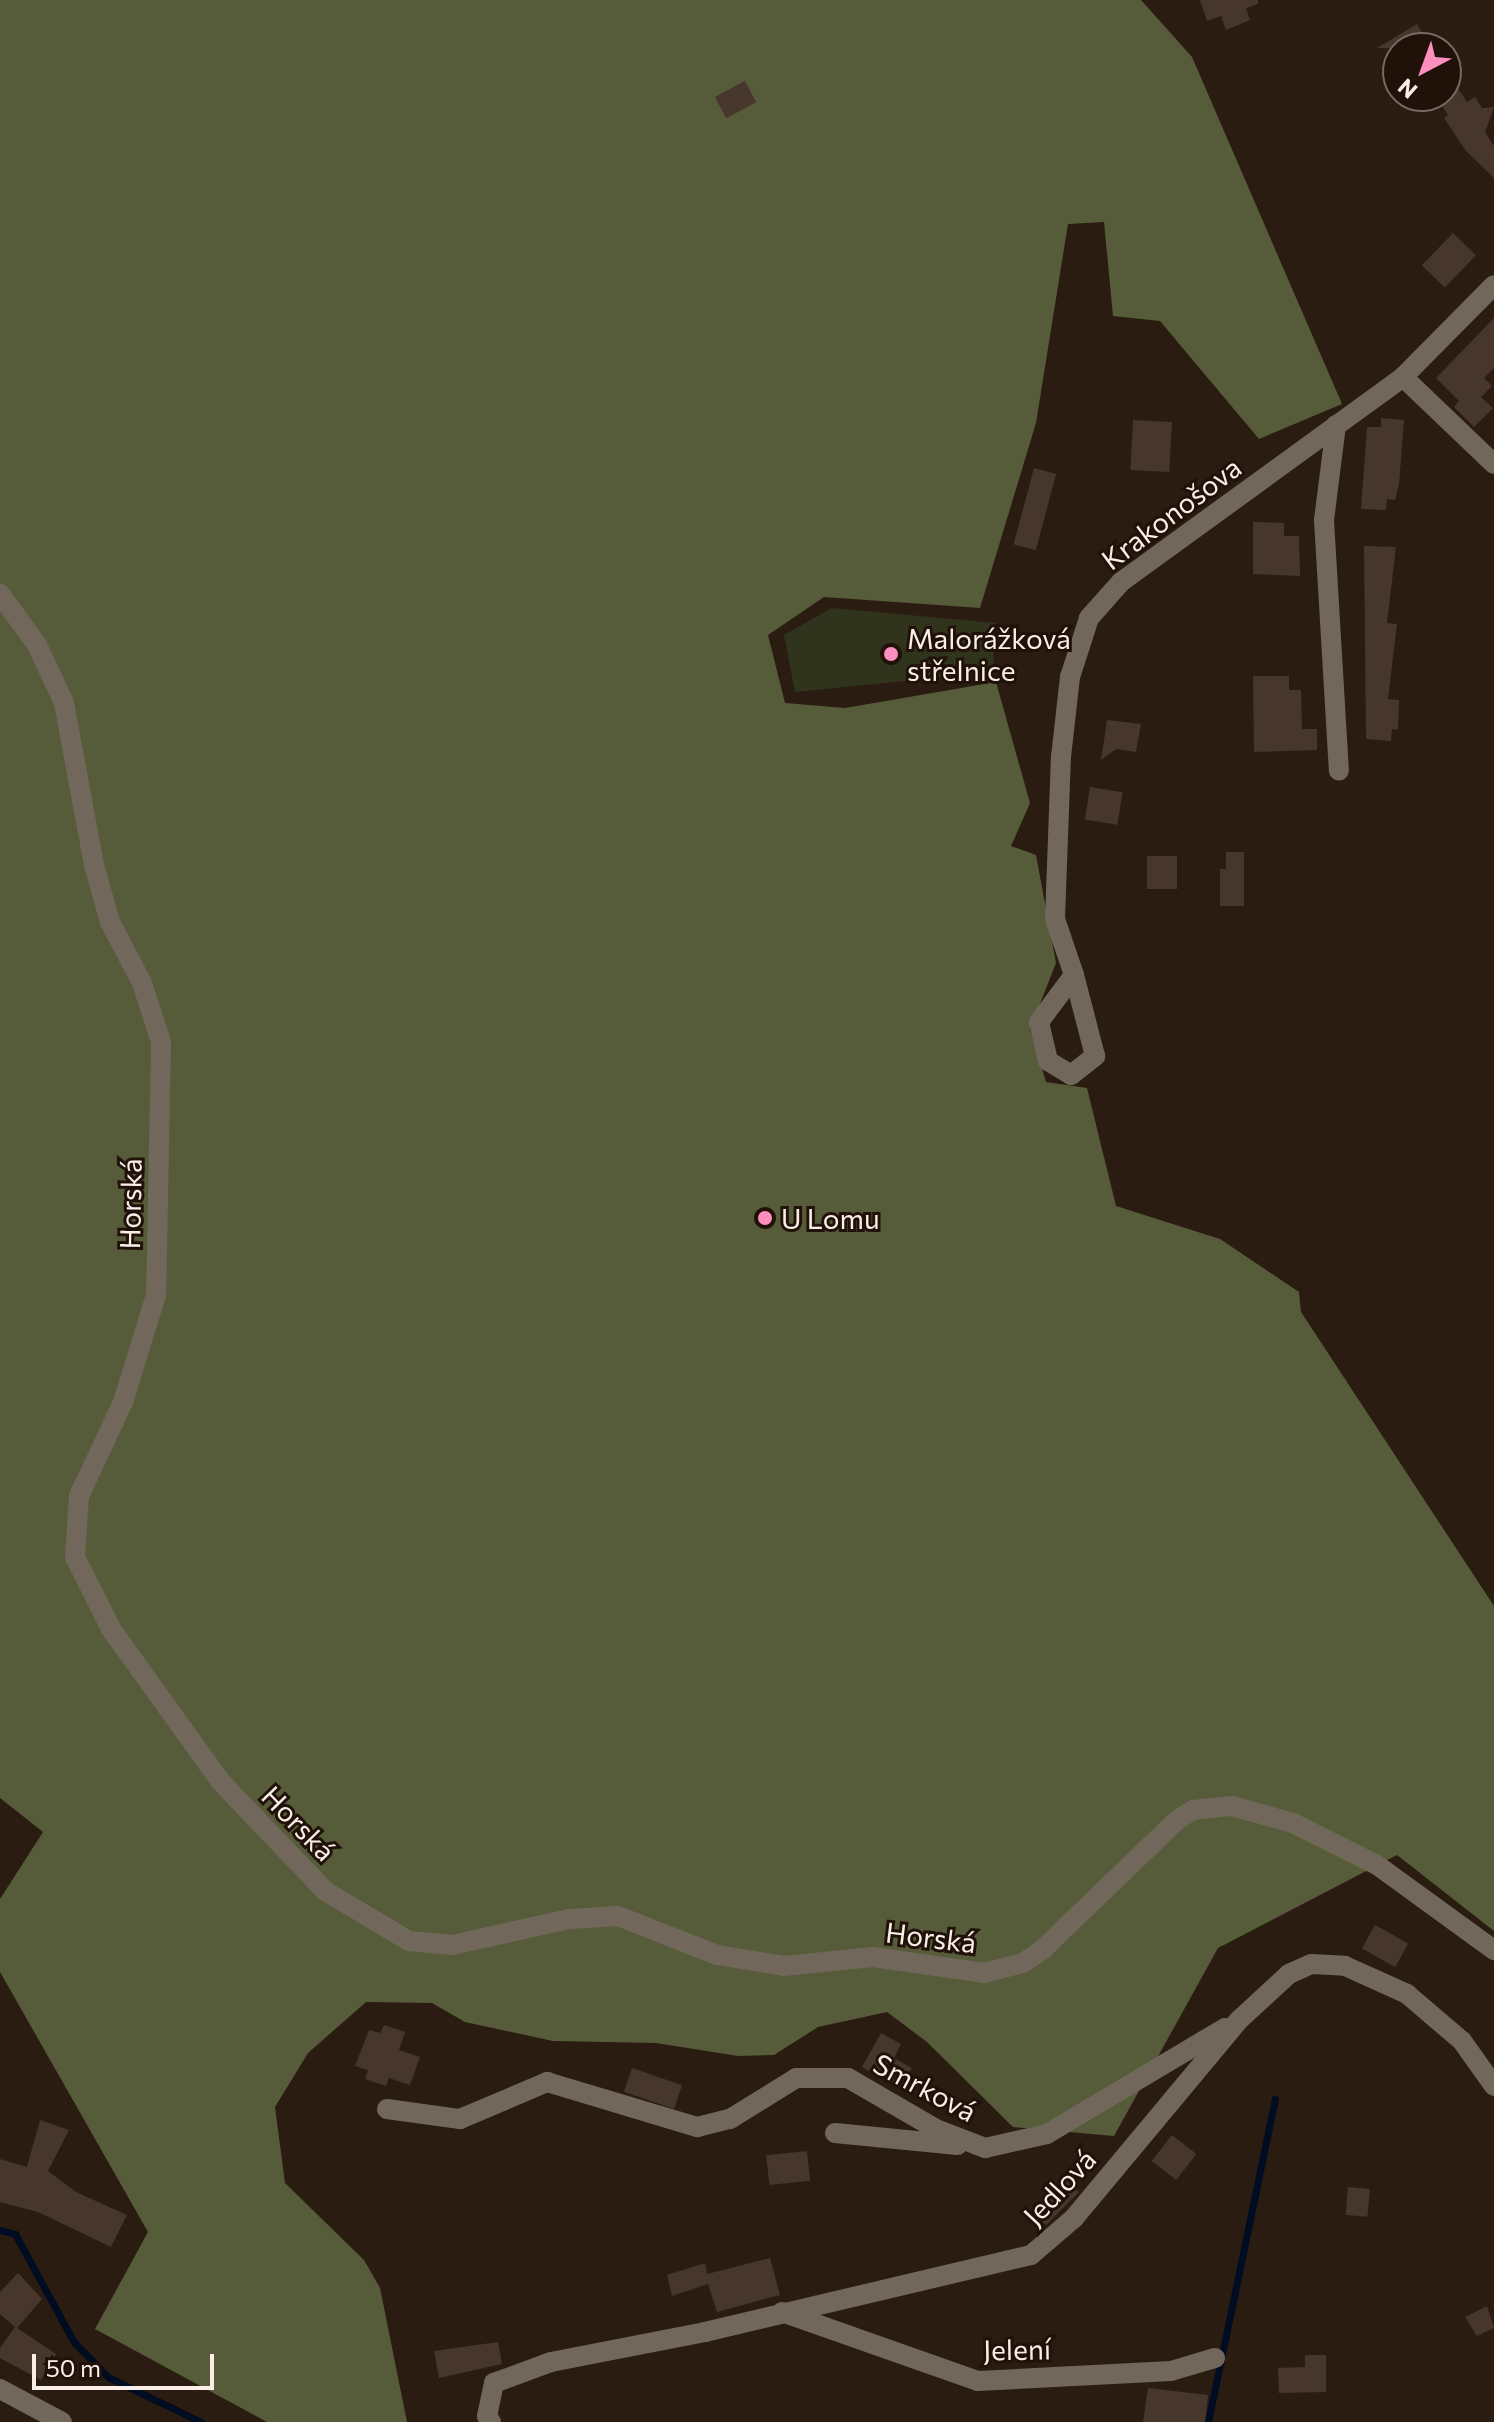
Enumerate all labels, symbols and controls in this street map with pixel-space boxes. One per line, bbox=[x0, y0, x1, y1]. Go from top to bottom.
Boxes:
north arrow bbox=[1382, 32, 1462, 112]
text: N bbox=[1392, 73, 1422, 105]
street label: Krakonošova bbox=[1095, 450, 1247, 576]
place label: Malorážková střelnice bbox=[907, 621, 1071, 687]
marker: Malorážková střelnice bbox=[882, 645, 900, 663]
street label: Horská bbox=[112, 1158, 148, 1250]
place label: U Lomu bbox=[781, 1201, 880, 1235]
marker: U Lomu bbox=[756, 1209, 774, 1227]
street label: Horská bbox=[255, 1779, 343, 1867]
street label: Horská bbox=[884, 1915, 978, 1959]
street label: Smrková bbox=[868, 2046, 982, 2128]
street label: Jedlová bbox=[1016, 2142, 1102, 2232]
street label: Jelení bbox=[983, 2332, 1051, 2366]
scale bar bbox=[36, 2338, 218, 2388]
text: 50 m bbox=[46, 2353, 101, 2382]

